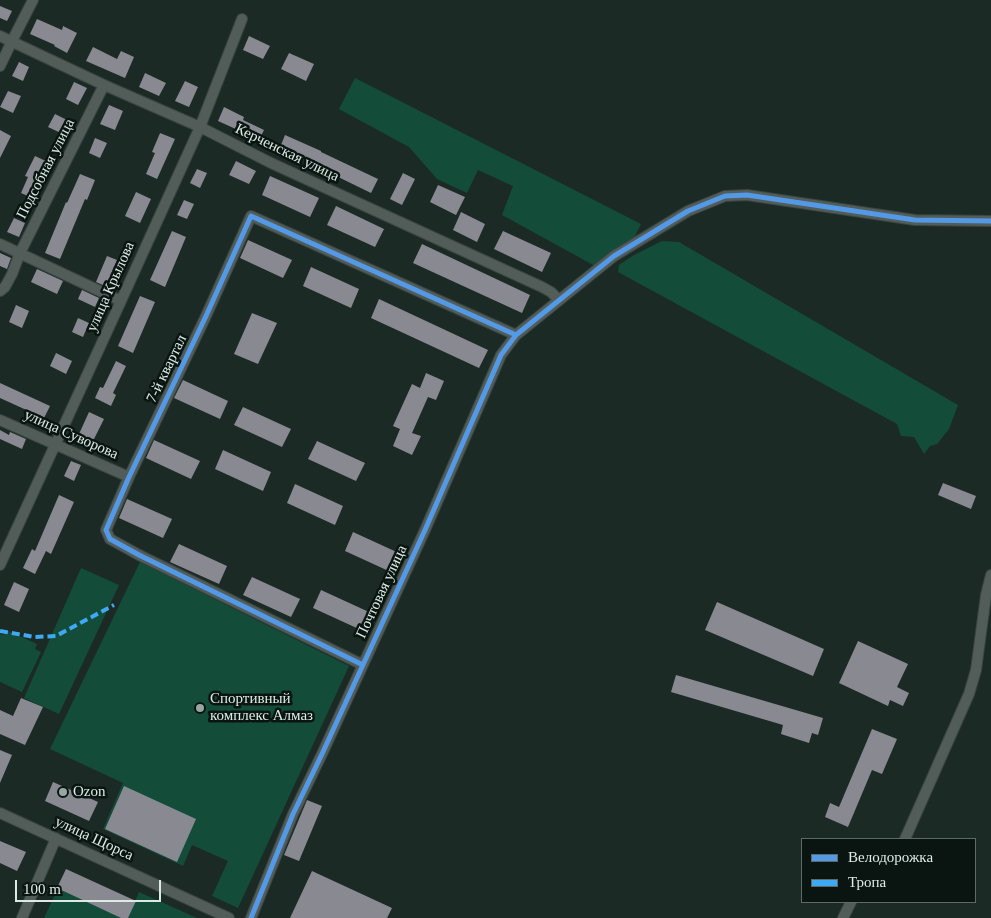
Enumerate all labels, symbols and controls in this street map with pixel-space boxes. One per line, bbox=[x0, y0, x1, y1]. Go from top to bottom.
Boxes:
street label: Подсобная улица bbox=[13, 116, 79, 222]
street label: Керченская улица bbox=[232, 120, 342, 186]
street label: улица Крылова bbox=[83, 239, 139, 335]
street label: 7-й квартал bbox=[143, 332, 191, 406]
street label: улица Суворова bbox=[21, 406, 121, 464]
street label: Почтовая улица bbox=[353, 543, 411, 641]
place label: Спортивный комплекс Алмаз bbox=[210, 690, 313, 725]
marker: Спортивный комплекс Алмаз bbox=[194, 702, 206, 714]
place label: Ozon bbox=[73, 783, 105, 801]
marker: Ozon bbox=[57, 786, 69, 798]
street label: улица Щорса bbox=[52, 813, 136, 865]
legend bbox=[801, 838, 976, 903]
text: Велодорожка bbox=[848, 849, 933, 865]
scale bar bbox=[18, 870, 164, 902]
text: Тропа bbox=[848, 874, 886, 890]
text: 100 m bbox=[23, 881, 61, 897]

